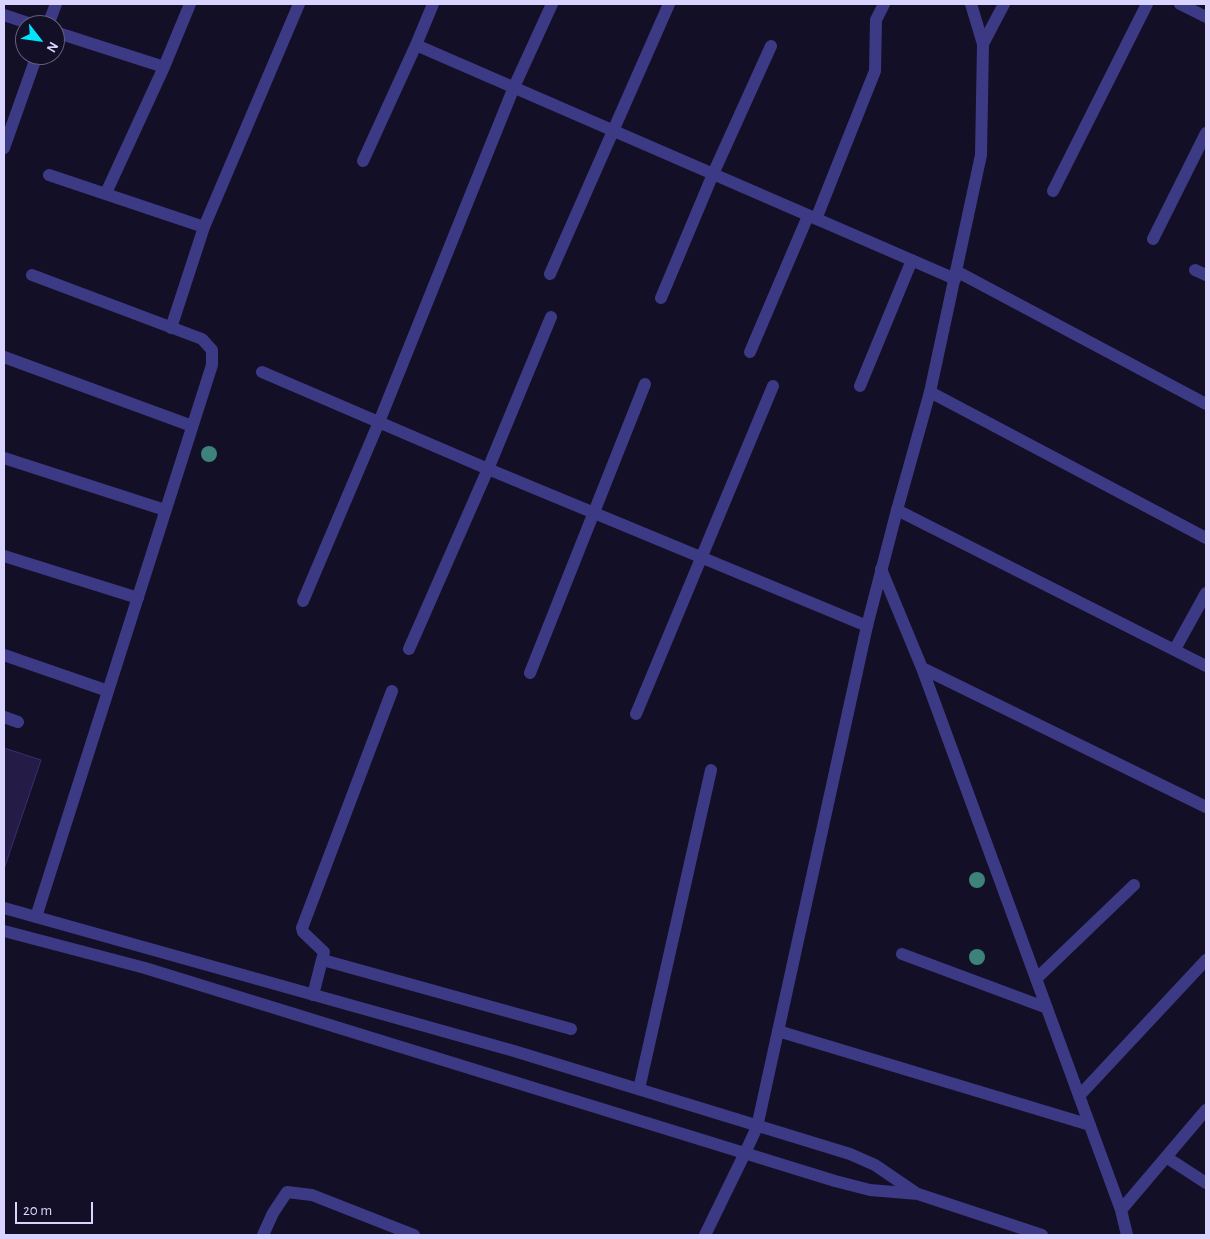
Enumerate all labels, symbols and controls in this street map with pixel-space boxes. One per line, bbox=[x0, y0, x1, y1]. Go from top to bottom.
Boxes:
north arrow bbox=[15, 15, 65, 65]
text: N bbox=[44, 39, 61, 55]
scale bar bbox=[18, 1192, 95, 1224]
text: 20 m bbox=[23, 1203, 52, 1218]

